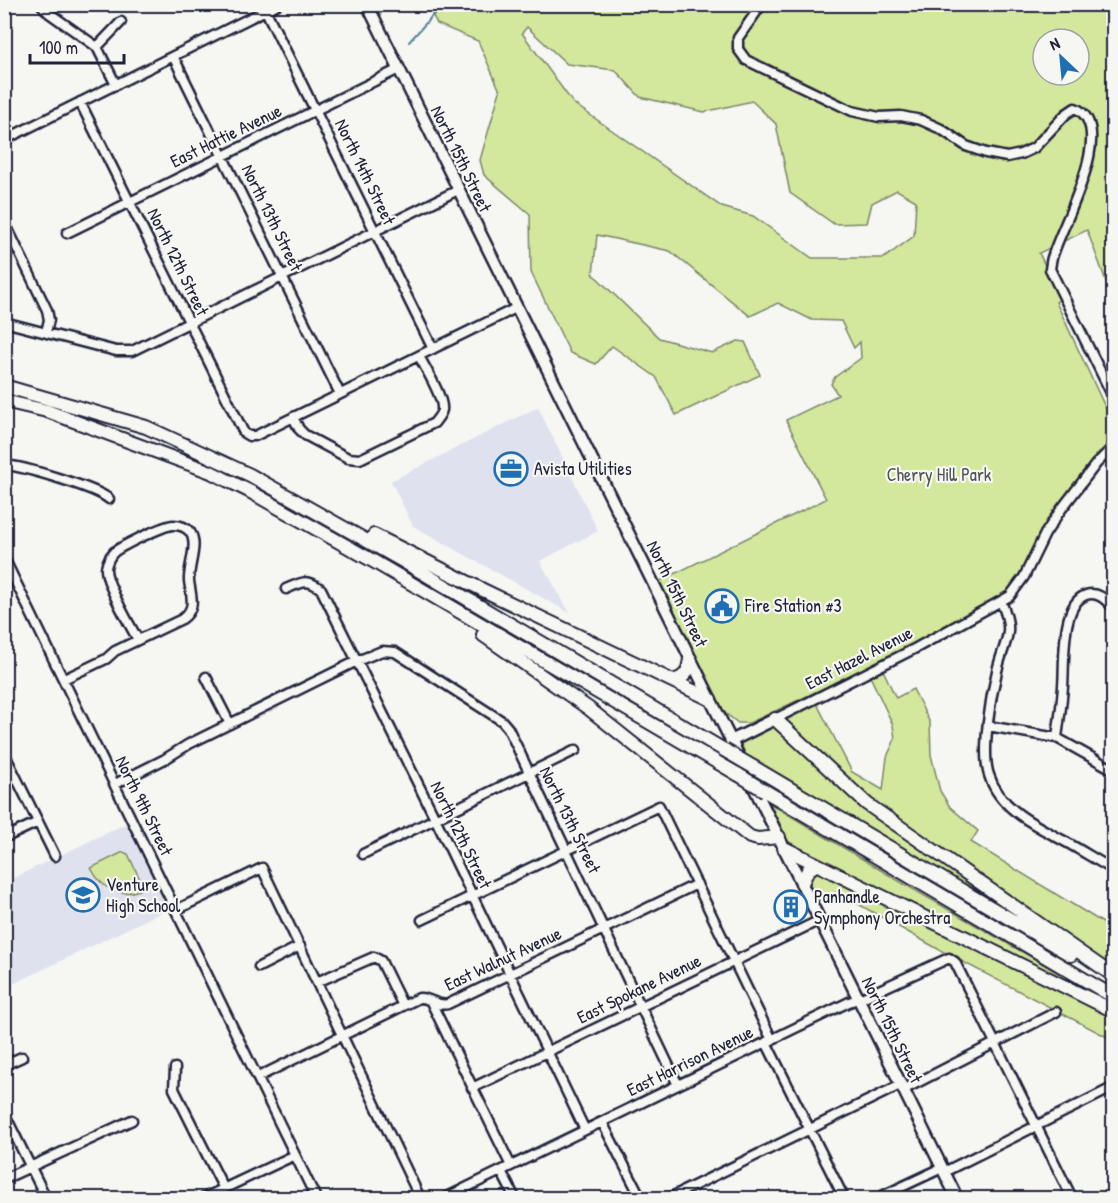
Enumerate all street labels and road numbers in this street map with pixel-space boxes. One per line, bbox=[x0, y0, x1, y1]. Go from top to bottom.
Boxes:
street label: East Hattie Avenue bbox=[166, 98, 286, 173]
street label: North 15th Street bbox=[425, 101, 498, 217]
street label: North 14th Street bbox=[329, 115, 402, 230]
street label: North 13th Street bbox=[236, 160, 309, 276]
street label: North 12th Street bbox=[142, 204, 216, 320]
street label: North 15th Street bbox=[641, 536, 714, 652]
street label: East Hazel Avenue bbox=[801, 620, 917, 695]
street label: North 9th Street bbox=[110, 752, 180, 861]
street label: North 13th Street bbox=[534, 762, 607, 878]
street label: North 12th Street bbox=[425, 777, 499, 893]
street label: East Walnut Avenue bbox=[440, 920, 565, 997]
street label: East Spokane Avenue bbox=[573, 948, 705, 1029]
street label: North 15th Street bbox=[856, 972, 929, 1088]
street label: East Harrison Avenue bbox=[622, 1019, 757, 1102]

